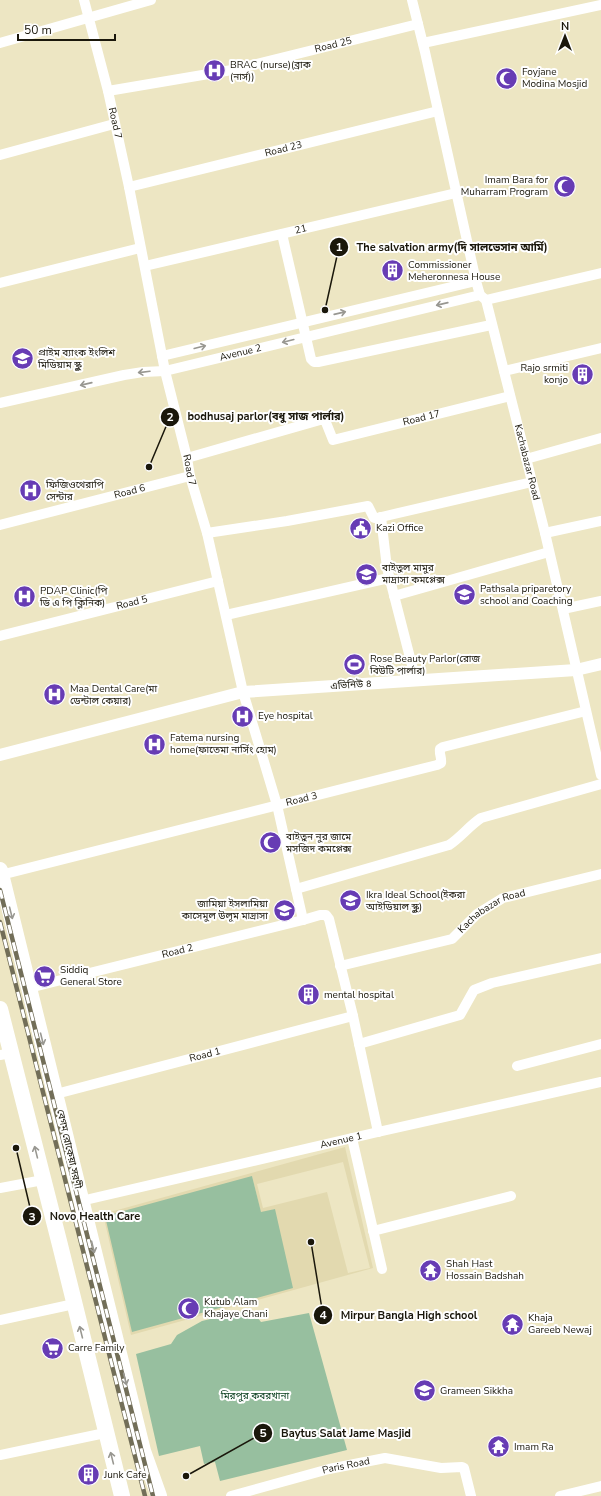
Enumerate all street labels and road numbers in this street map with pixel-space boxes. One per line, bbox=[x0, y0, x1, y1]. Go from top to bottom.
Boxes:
street label: Road 25 bbox=[313, 34, 353, 56]
street label: Road 7 bbox=[105, 106, 125, 140]
street label: Road 23 bbox=[263, 138, 303, 160]
street label: 21 bbox=[293, 221, 308, 238]
street label: Avenue 2 bbox=[218, 341, 263, 365]
street label: Road 17 bbox=[401, 407, 442, 429]
street label: Kachabazar Road bbox=[511, 423, 543, 502]
street label: Road 7 bbox=[179, 453, 200, 488]
street label: Road 6 bbox=[113, 481, 147, 502]
street label: Road 5 bbox=[115, 592, 149, 613]
street label: এভিনিউ ৪ bbox=[330, 677, 372, 693]
street label: Road 3 bbox=[284, 788, 319, 810]
street label: Kachabazar Road bbox=[455, 886, 527, 936]
street label: Road 2 bbox=[160, 941, 195, 962]
street label: Road 1 bbox=[188, 1044, 222, 1066]
street label: বেগম রোকেয়া সরণী bbox=[53, 1108, 85, 1190]
street label: Avenue 1 bbox=[319, 1129, 363, 1152]
street label: Paris Road bbox=[321, 1454, 371, 1478]

